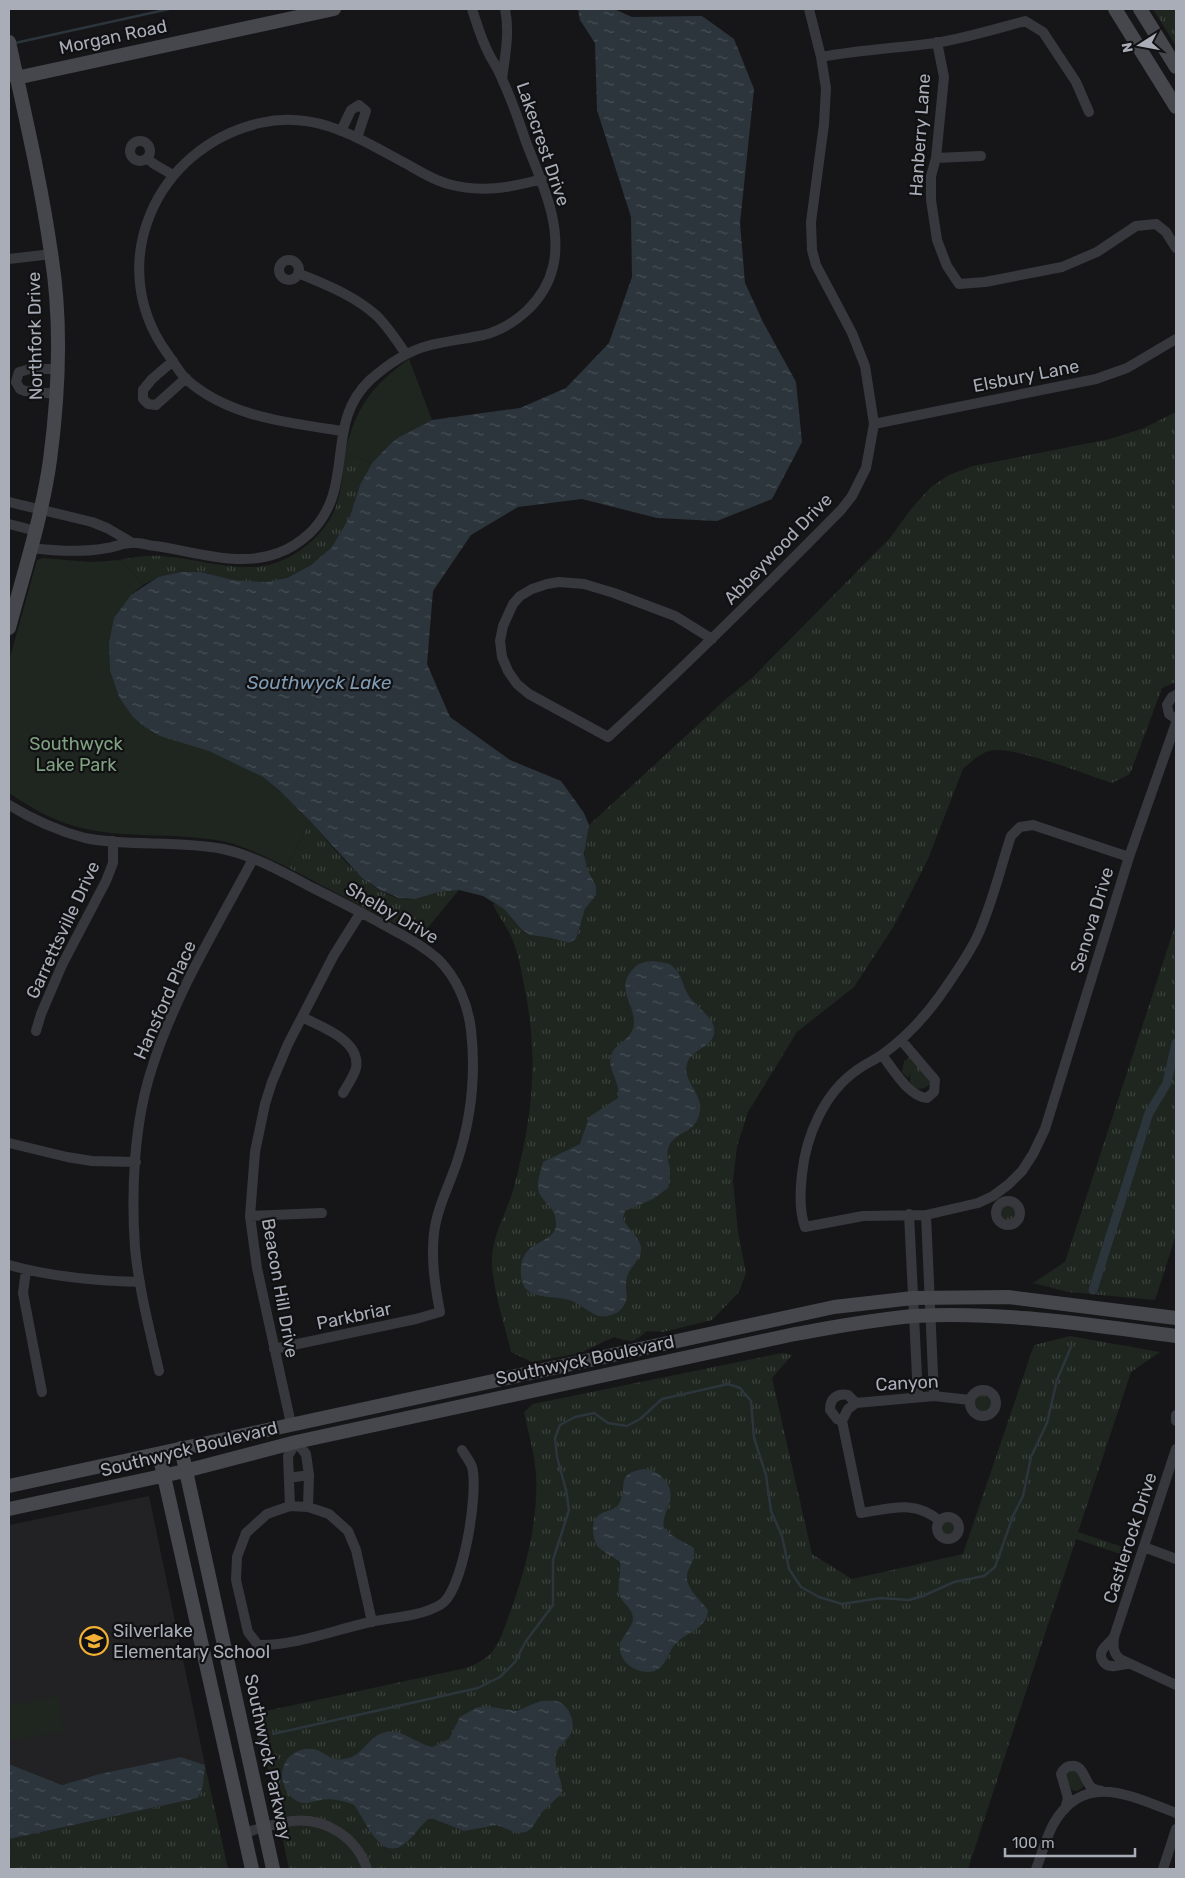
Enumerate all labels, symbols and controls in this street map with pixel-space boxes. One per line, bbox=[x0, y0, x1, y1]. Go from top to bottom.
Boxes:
street label: Morgan Road bbox=[57, 15, 169, 59]
north arrow bbox=[1115, 20, 1165, 70]
text: N bbox=[1118, 41, 1137, 54]
street label: Hanberry Lane bbox=[905, 73, 935, 197]
street label: Lakecrest Drive bbox=[512, 79, 574, 209]
street label: Northfork Drive bbox=[23, 272, 47, 400]
street label: Elsbury Lane bbox=[971, 355, 1081, 397]
street label: Abbeywood Drive bbox=[719, 489, 837, 609]
water label: Southwyck Lake bbox=[247, 671, 392, 694]
park label: Southwyck Lake Park bbox=[29, 733, 123, 776]
street label: Garrettsville Drive bbox=[21, 858, 105, 1002]
street label: Senova Drive bbox=[1065, 864, 1119, 976]
street label: Shelby Drive bbox=[341, 877, 443, 949]
street label: Hansford Place bbox=[129, 937, 201, 1063]
street label: Beacon Hill Drive bbox=[257, 1217, 303, 1359]
street label: Parkbriar bbox=[314, 1297, 394, 1335]
street label: Southwyck Boulevard bbox=[494, 1330, 676, 1390]
street label: Canyon bbox=[875, 1370, 939, 1396]
street label: Southwyck Boulevard bbox=[98, 1416, 280, 1482]
street label: Castlerock Drive bbox=[1098, 1470, 1162, 1606]
place label: Silverlake Elementary School bbox=[113, 1620, 270, 1663]
school or university icon: Silverlake Elementary School bbox=[79, 1626, 109, 1656]
street label: Southwyck Parkway bbox=[240, 1672, 296, 1842]
scale bar bbox=[1005, 1826, 1135, 1858]
text: 100 m bbox=[1012, 1834, 1054, 1852]

